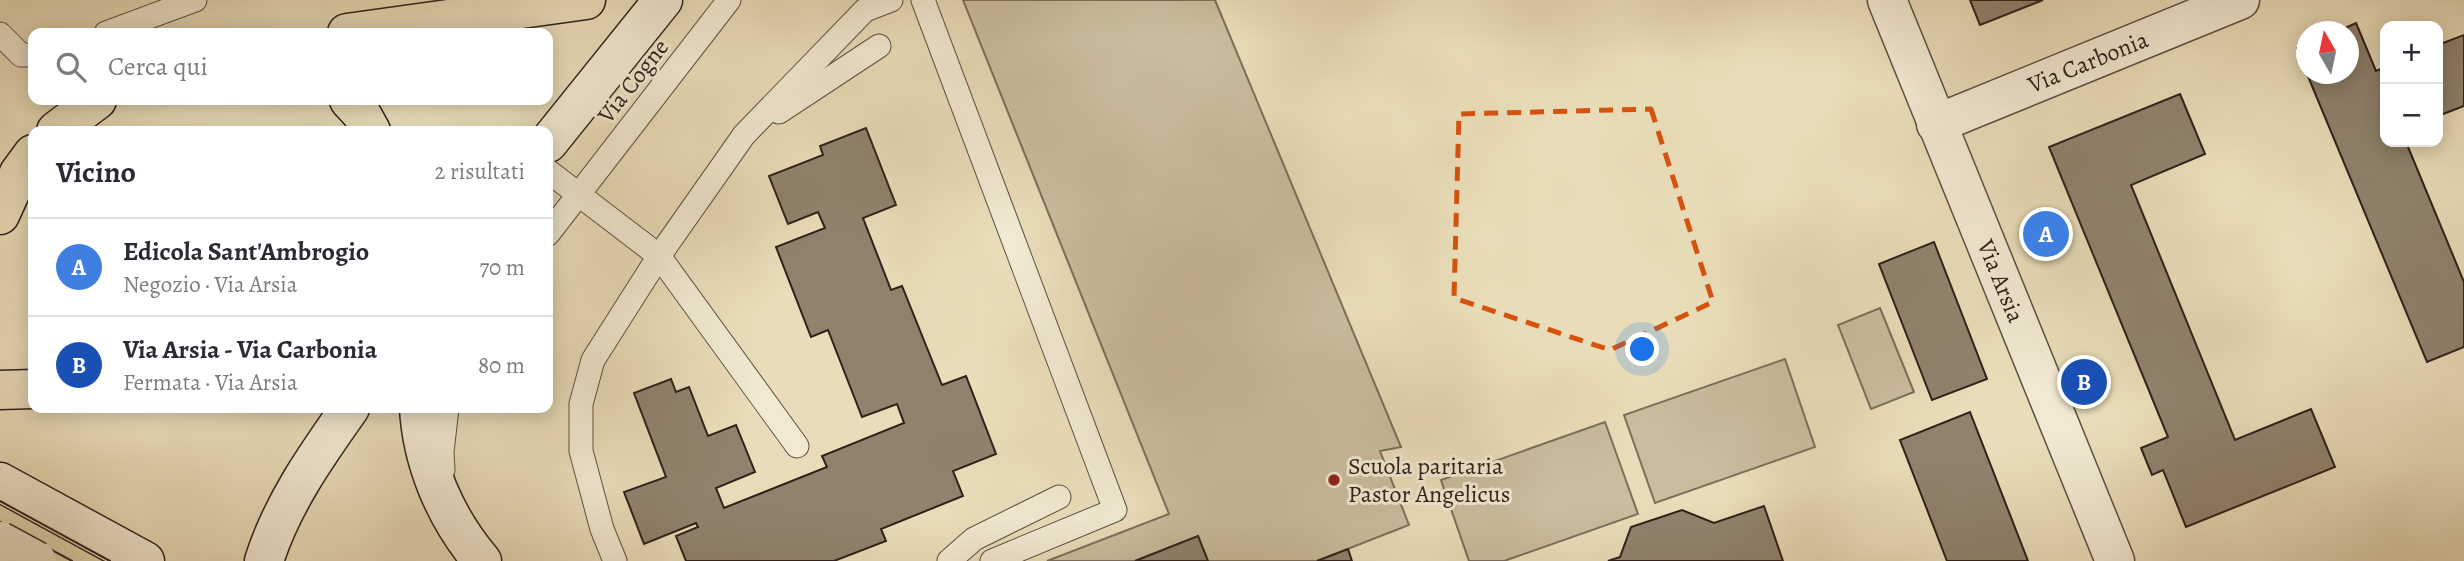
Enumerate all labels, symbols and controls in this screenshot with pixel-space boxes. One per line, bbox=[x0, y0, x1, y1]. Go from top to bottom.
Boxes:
north arrow bbox=[2296, 21, 2359, 84]
map controls bbox=[2380, 21, 2443, 147]
button: + bbox=[2380, 21, 2443, 84]
street label: Via Carbonia bbox=[2022, 23, 2154, 101]
search box bbox=[28, 28, 553, 105]
street label: Via Cogne bbox=[589, 32, 676, 131]
icon: search bbox=[52, 48, 90, 86]
text: Cerca qui bbox=[108, 49, 208, 84]
button: − bbox=[2380, 84, 2443, 147]
text: Vicino bbox=[56, 152, 136, 192]
text: 2 risultati bbox=[435, 156, 525, 187]
pin: A bbox=[2023, 208, 2069, 260]
text: Edicola Sant'Ambrogio bbox=[123, 234, 369, 269]
street label: Via Arsia bbox=[1970, 234, 2032, 328]
text: A bbox=[72, 252, 86, 283]
text: 70 m bbox=[479, 252, 525, 283]
text: Negozio · Via Arsia bbox=[123, 269, 297, 300]
text: Via Arsia - Via Carbonia bbox=[123, 332, 377, 367]
your location bbox=[1625, 332, 1659, 366]
text: B bbox=[72, 350, 86, 381]
text: 80 m bbox=[478, 350, 525, 381]
pin: B bbox=[2061, 356, 2107, 408]
text: Fermata · Via Arsia bbox=[123, 367, 298, 398]
place label: Scuola paritaria Pastor Angelicus bbox=[1348, 450, 1510, 510]
marker: Scuola paritaria Pastor Angelicus bbox=[1326, 472, 1342, 488]

